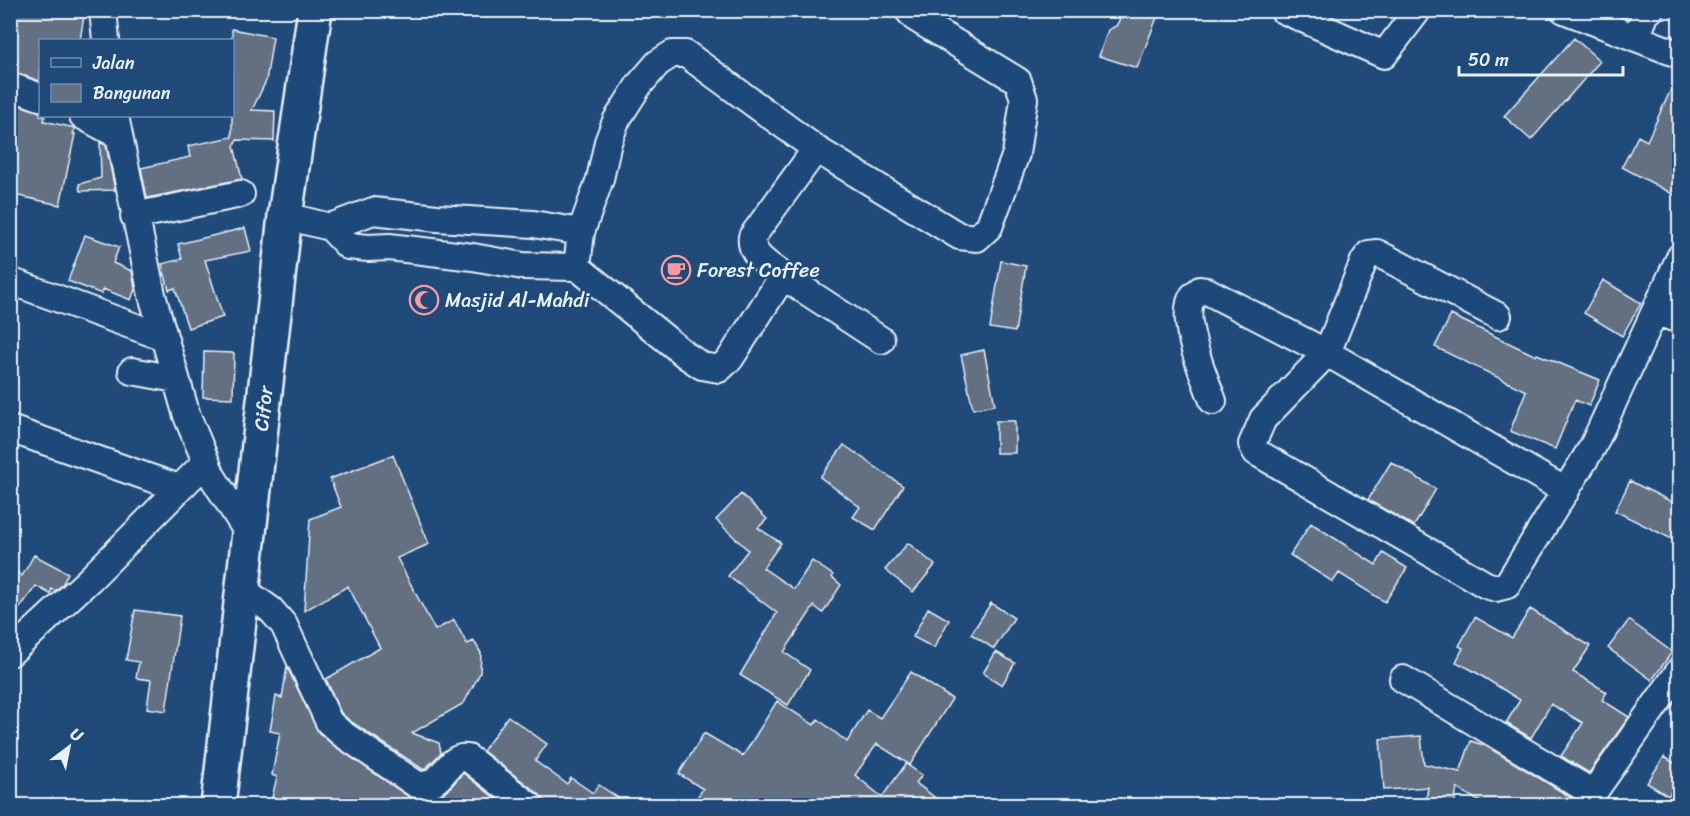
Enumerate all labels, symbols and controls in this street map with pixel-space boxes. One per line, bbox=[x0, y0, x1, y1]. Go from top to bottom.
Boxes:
legend bbox=[39, 39, 234, 117]
scale bar bbox=[1459, 39, 1622, 77]
text: 50 m bbox=[1468, 44, 1509, 76]
text: Jalan bbox=[92, 47, 135, 79]
text: Bangunan bbox=[93, 77, 171, 109]
place label: Forest Coffee bbox=[697, 253, 820, 288]
cafe icon: Forest Coffee bbox=[660, 254, 692, 286]
place label: Masjid Al-Mahdi bbox=[445, 283, 591, 318]
mosque icon: Masjid Al-Mahdi bbox=[408, 284, 440, 316]
street label: Cifor bbox=[244, 382, 284, 433]
north arrow bbox=[39, 717, 99, 777]
text: U bbox=[65, 720, 90, 751]

